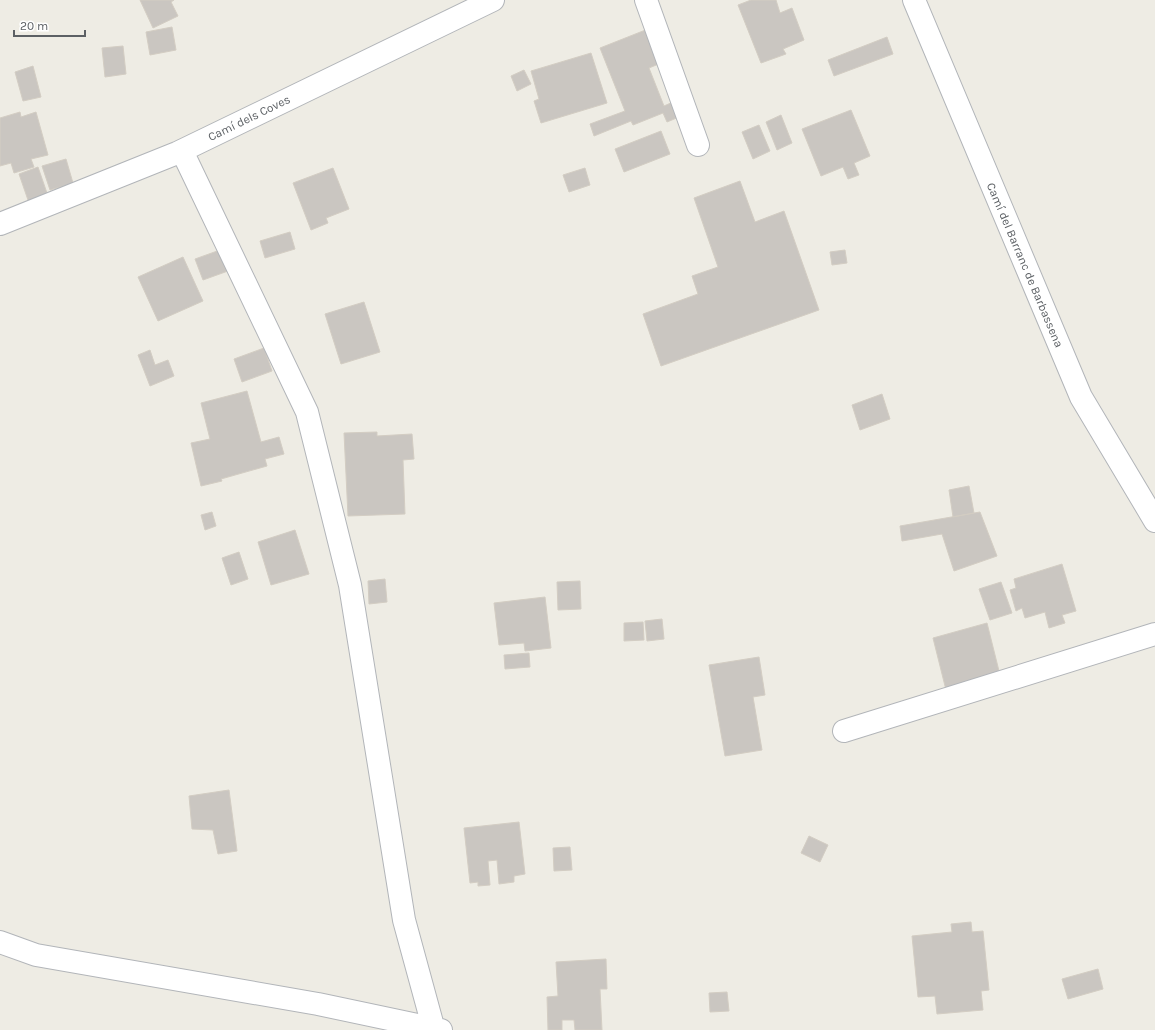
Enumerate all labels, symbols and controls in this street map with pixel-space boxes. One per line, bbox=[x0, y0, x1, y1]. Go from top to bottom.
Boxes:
scale bar bbox=[14, 12, 85, 38]
text: 20 m bbox=[20, 19, 48, 33]
street label: Camí dels Coves bbox=[206, 92, 292, 144]
street label: Camí del Barranc de Barbassena bbox=[984, 181, 1066, 349]

